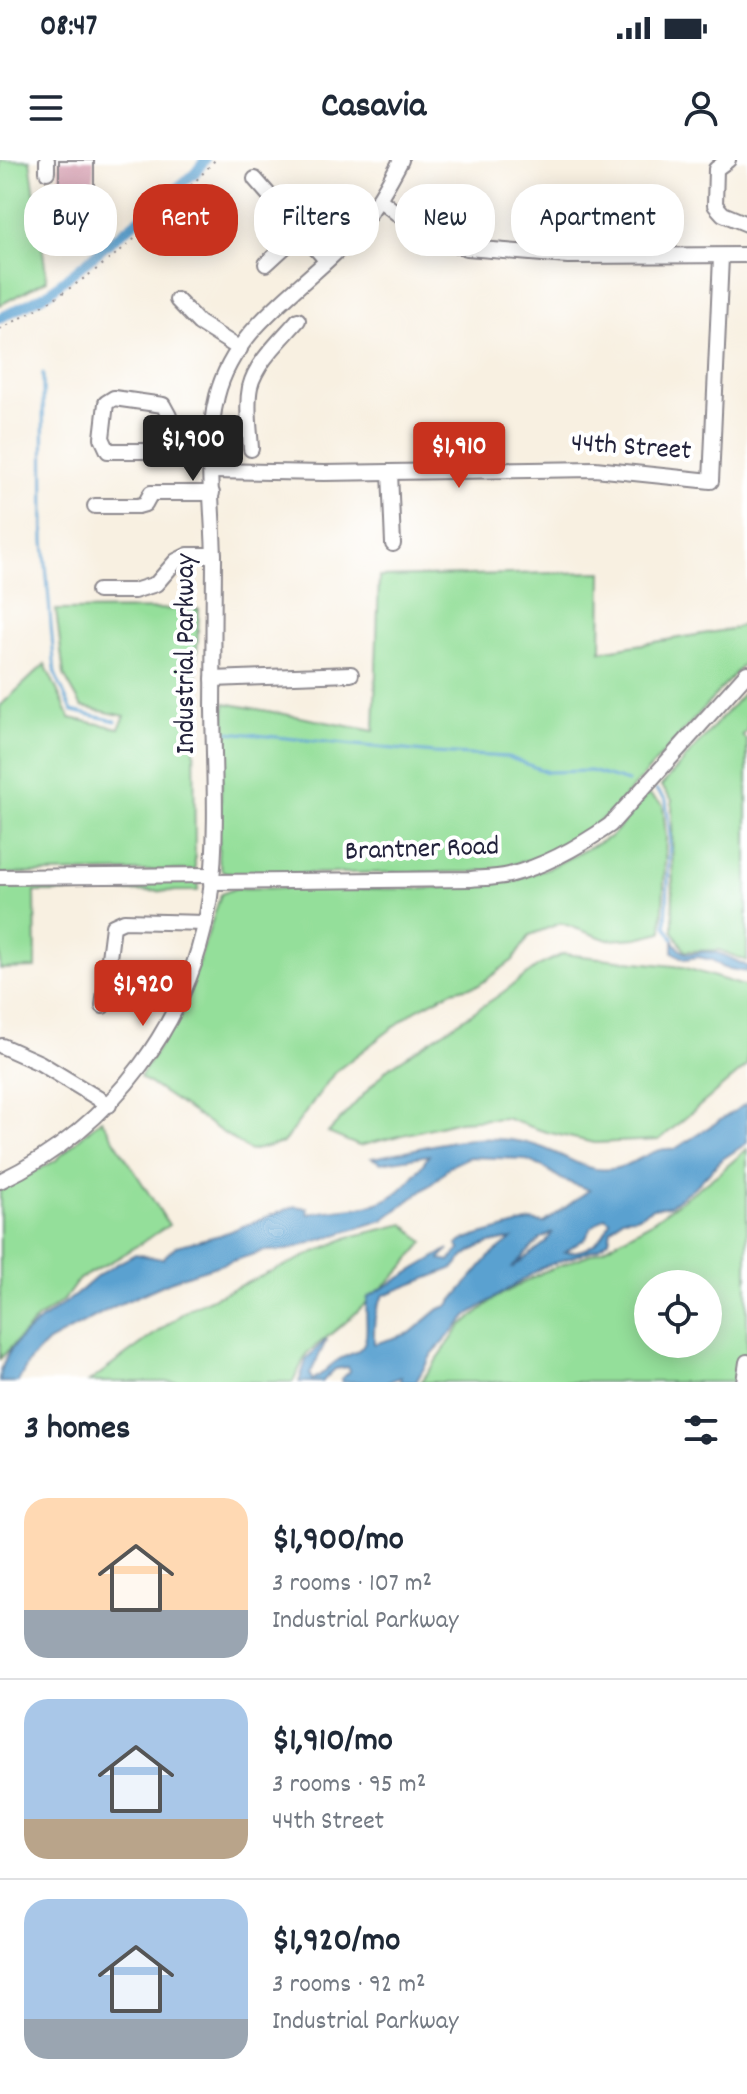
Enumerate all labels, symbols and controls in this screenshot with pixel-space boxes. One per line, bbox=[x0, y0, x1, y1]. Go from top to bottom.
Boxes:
text: 08:47 bbox=[40, 7, 97, 50]
text: Casavia bbox=[321, 82, 426, 134]
icon: menu bbox=[24, 86, 68, 130]
icon: person bbox=[679, 86, 723, 130]
chip: Buy bbox=[24, 184, 117, 256]
chip: Rent bbox=[133, 184, 238, 256]
chip: Filters bbox=[254, 184, 379, 256]
chip: New bbox=[395, 184, 495, 256]
chip: Apartment bbox=[511, 184, 684, 256]
pin: $1,900 bbox=[128, 415, 258, 483]
text: $1,900 bbox=[161, 422, 225, 459]
pin: $1,910 bbox=[394, 422, 524, 490]
street label: 44th Street bbox=[569, 425, 693, 473]
text: $1,910 bbox=[431, 429, 487, 466]
street label: Industrial Parkway bbox=[168, 553, 208, 754]
street label: Brantner Road bbox=[344, 828, 500, 874]
pin: $1,920 bbox=[78, 960, 208, 1028]
text: $1,920 bbox=[112, 967, 174, 1004]
map controls bbox=[634, 1270, 722, 1358]
button: locate bbox=[634, 1270, 722, 1358]
text: 3 homes bbox=[24, 1406, 130, 1455]
icon: filters bbox=[679, 1408, 723, 1452]
text: $1,900/mo bbox=[272, 1517, 404, 1566]
icon: home bbox=[88, 1530, 184, 1626]
text: 3 rooms · 107 m² bbox=[272, 1566, 432, 1603]
text: Industrial Parkway bbox=[272, 1603, 459, 1640]
text: $1,910/mo bbox=[272, 1718, 393, 1767]
icon: home bbox=[88, 1731, 184, 1827]
text: 3 rooms · 95 m² bbox=[272, 1767, 426, 1804]
text: 44th Street bbox=[272, 1804, 384, 1841]
text: $1,920/mo bbox=[272, 1918, 400, 1967]
icon: home bbox=[88, 1931, 184, 2027]
text: 3 rooms · 92 m² bbox=[272, 1967, 426, 2004]
text: Industrial Parkway bbox=[272, 2004, 459, 2041]

